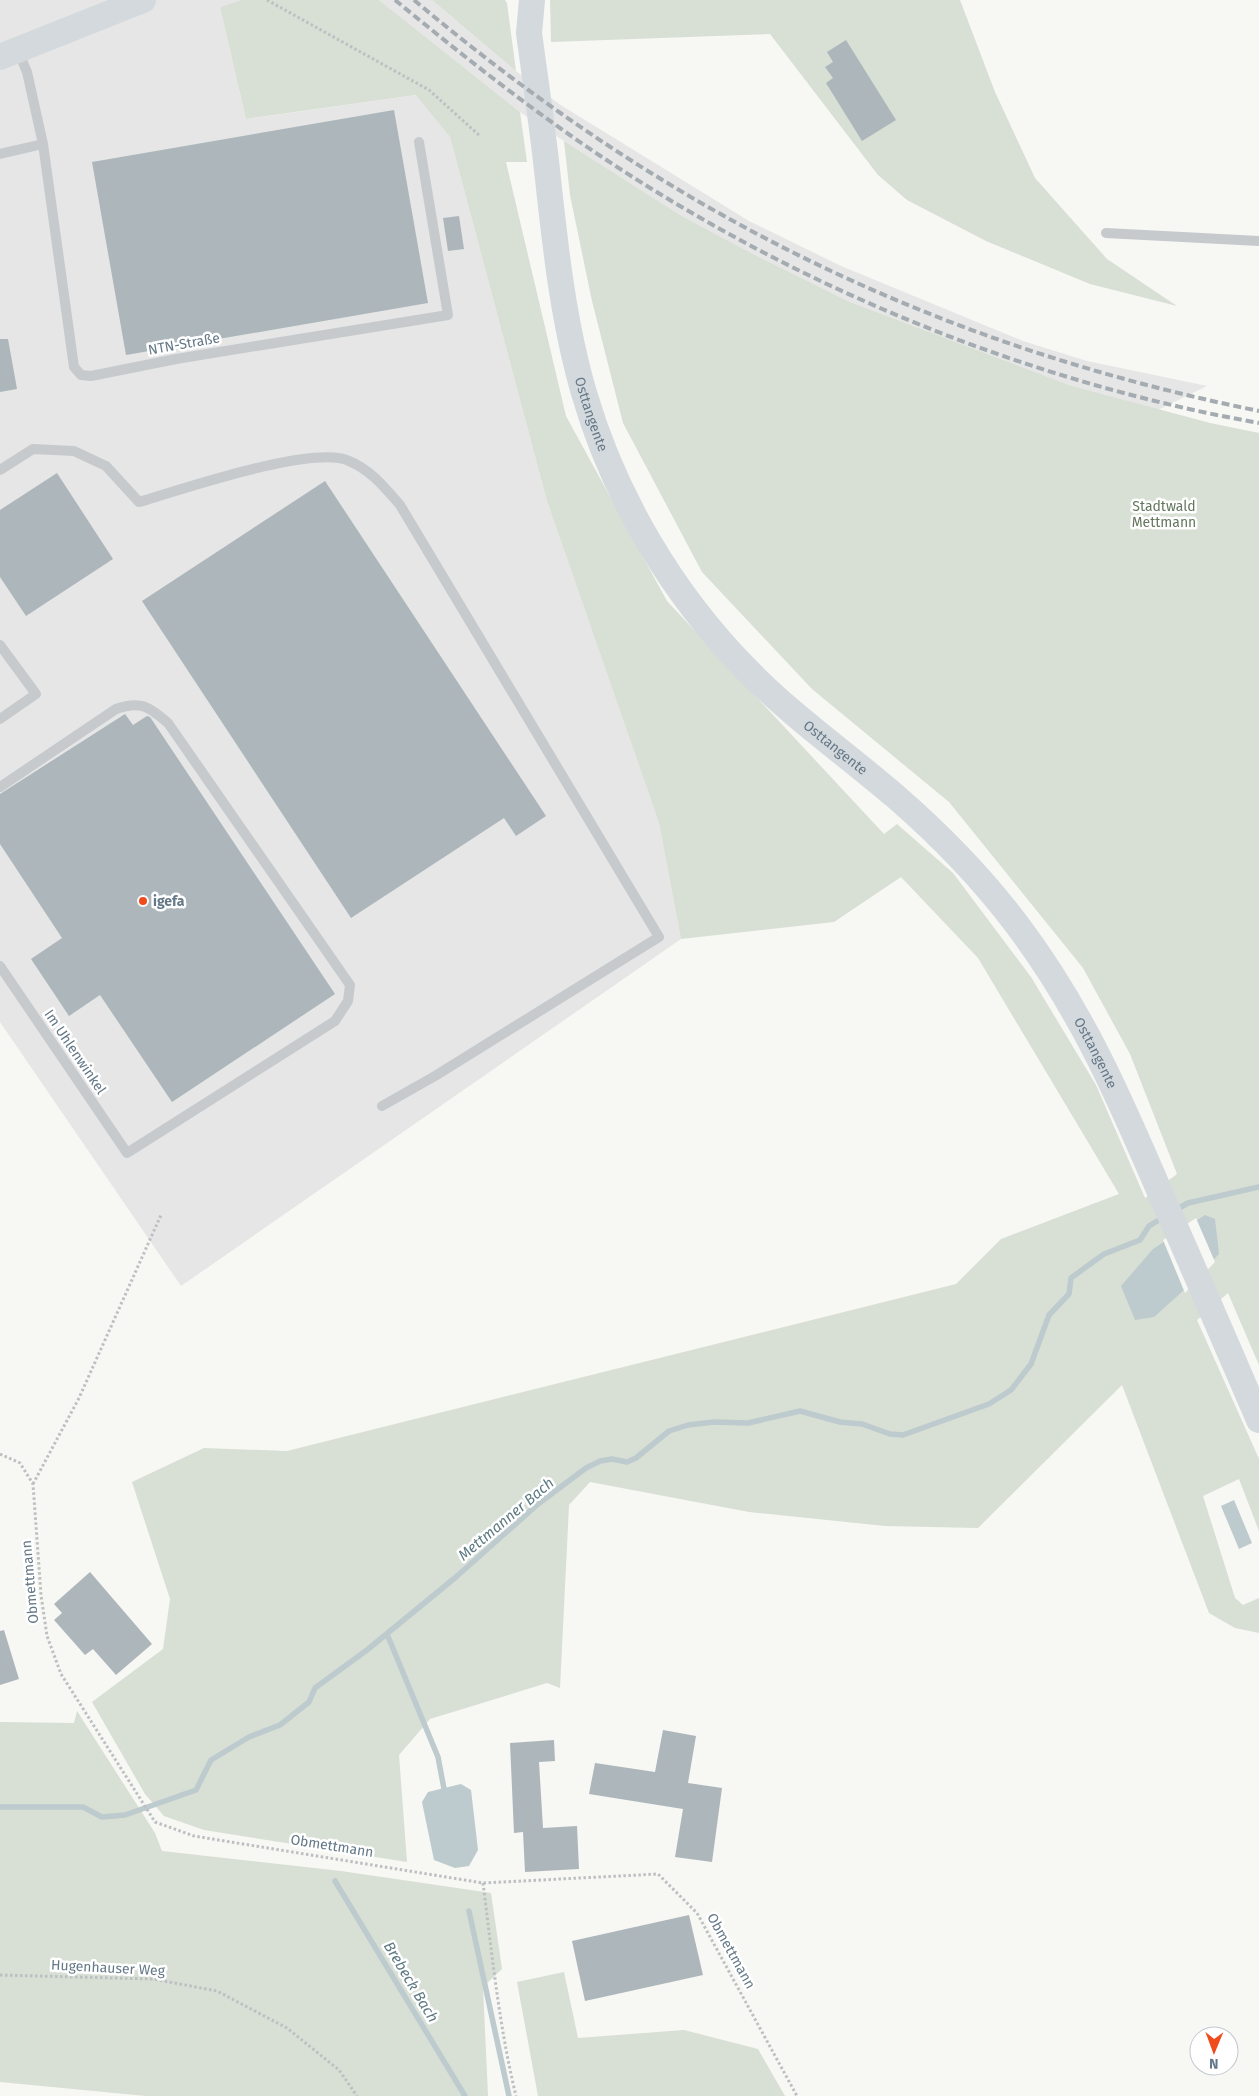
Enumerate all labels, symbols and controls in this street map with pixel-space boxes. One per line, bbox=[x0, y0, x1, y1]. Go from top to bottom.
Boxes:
street label: NTN-Straße bbox=[147, 329, 221, 359]
street label: Osttangente bbox=[571, 375, 612, 454]
park label: Stadtwald Mettmann bbox=[1132, 498, 1196, 531]
street label: Osttangente bbox=[800, 717, 871, 778]
place label: igefa bbox=[153, 893, 185, 910]
marker: igefa bbox=[137, 895, 149, 907]
street label: Im Uhlenwinkel bbox=[41, 1007, 109, 1097]
street label: Osttangente bbox=[1071, 1014, 1121, 1091]
water label: Mettmanner Bach bbox=[454, 1474, 558, 1564]
street label: Obmettmann bbox=[18, 1540, 42, 1624]
street label: Obmettmann bbox=[289, 1831, 375, 1861]
street label: Obmettmann bbox=[703, 1910, 759, 1992]
water label: Brebeck Bach bbox=[380, 1938, 442, 2026]
street label: Hugenhauser Weg bbox=[51, 1957, 166, 1980]
north arrow bbox=[1189, 2026, 1239, 2076]
text: N bbox=[1209, 2055, 1219, 2072]

